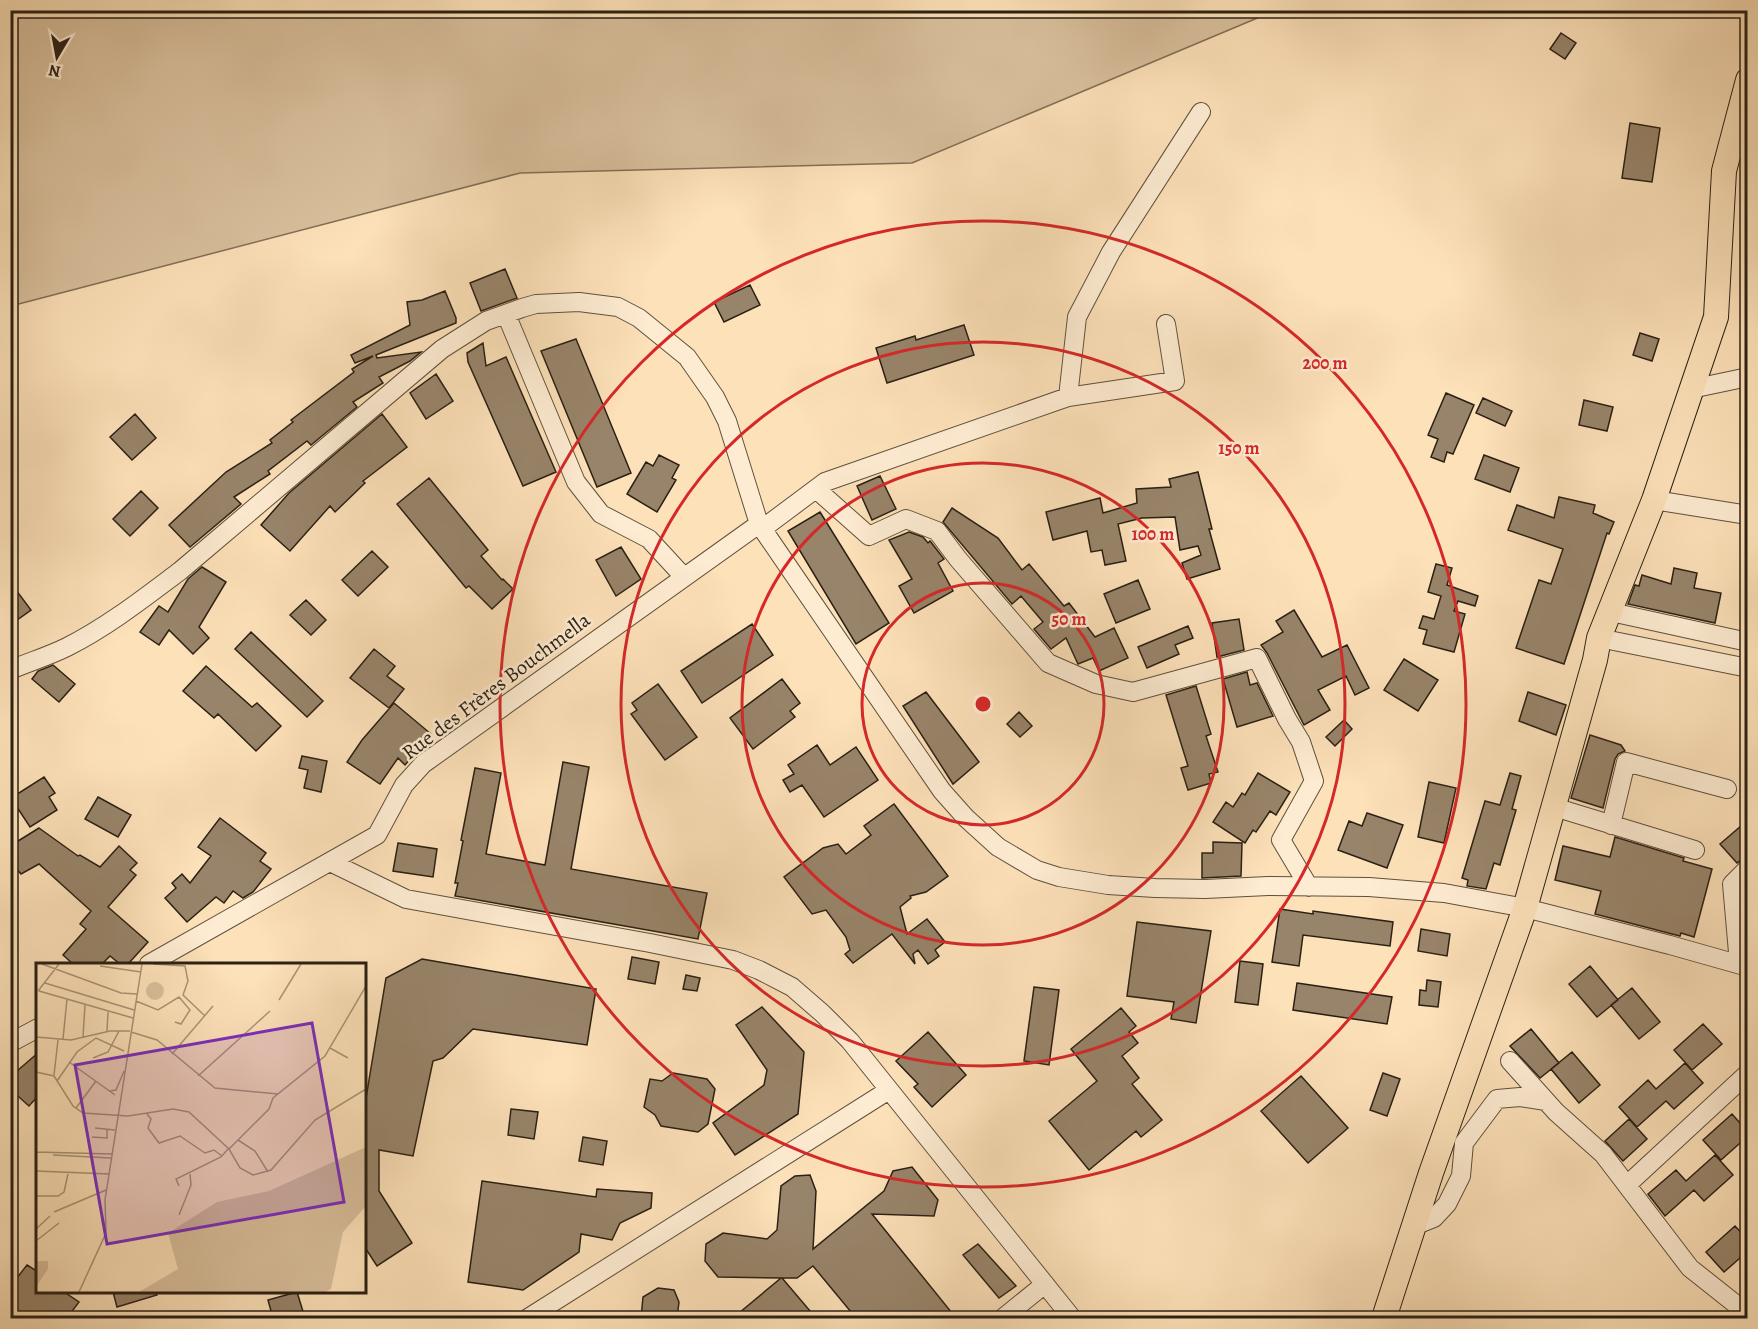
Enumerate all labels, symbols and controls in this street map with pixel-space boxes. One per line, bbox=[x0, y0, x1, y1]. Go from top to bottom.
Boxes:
north arrow bbox=[27, 27, 87, 87]
text: N bbox=[47, 59, 62, 83]
text: 200 m bbox=[1302, 351, 1348, 375]
text: 150 m bbox=[1218, 436, 1260, 460]
text: 100 m bbox=[1132, 522, 1174, 546]
street label: Rue des Frères Bouchmella bbox=[396, 606, 596, 766]
text: 50 m bbox=[1052, 607, 1086, 631]
centre of rings bbox=[973, 694, 993, 714]
inset map bbox=[36, 963, 366, 1293]

